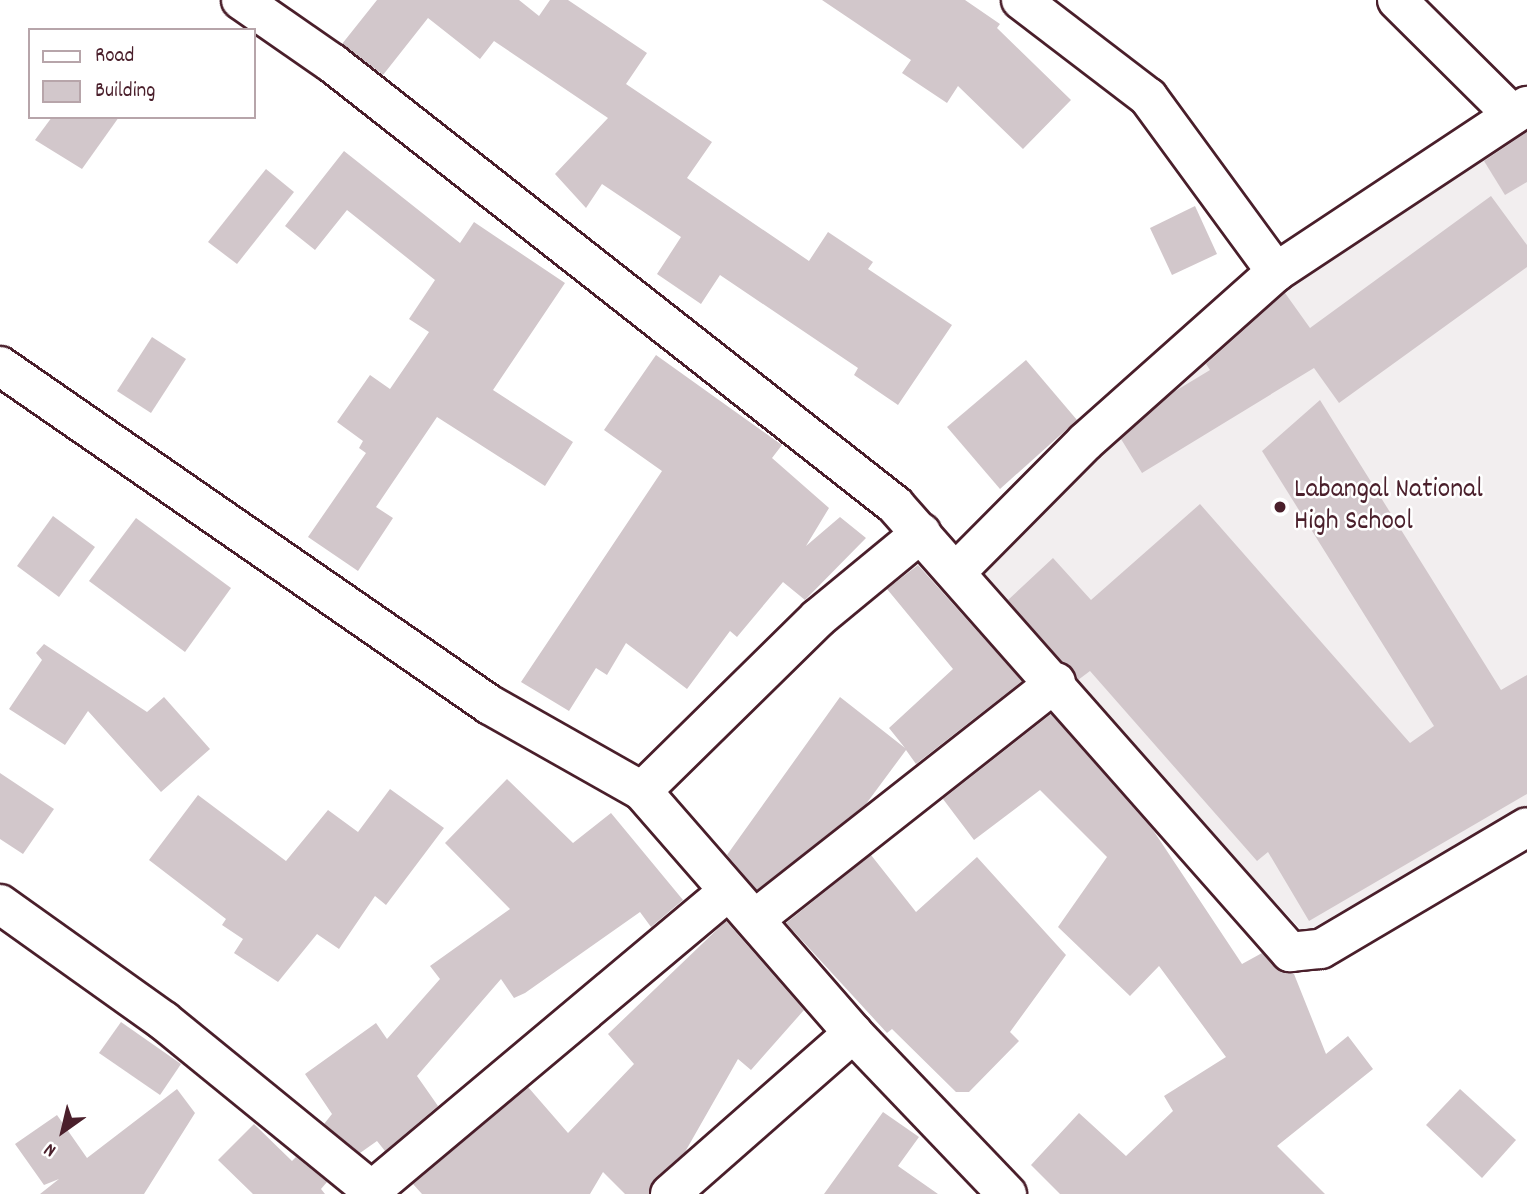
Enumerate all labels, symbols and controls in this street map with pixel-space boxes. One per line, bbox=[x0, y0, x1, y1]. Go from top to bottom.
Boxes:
legend bbox=[28, 28, 256, 119]
text: Road bbox=[95, 42, 134, 72]
text: Building bbox=[95, 77, 155, 107]
place label: Labangal National High School bbox=[1294, 474, 1483, 540]
marker: Labangal National High School bbox=[1272, 499, 1288, 515]
north arrow bbox=[28, 1096, 98, 1166]
text: N bbox=[40, 1135, 62, 1163]

